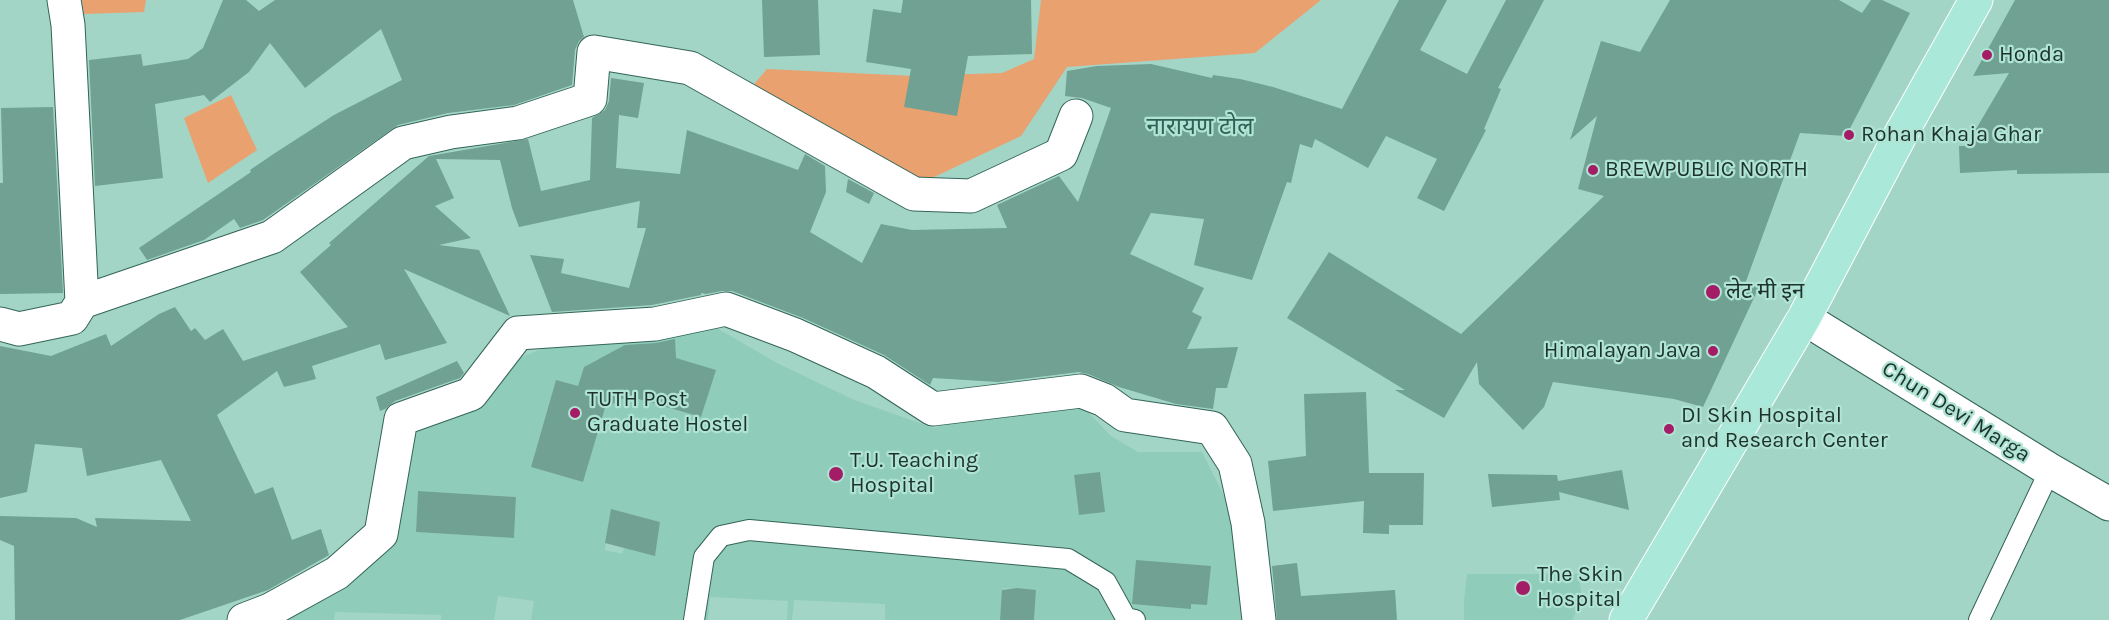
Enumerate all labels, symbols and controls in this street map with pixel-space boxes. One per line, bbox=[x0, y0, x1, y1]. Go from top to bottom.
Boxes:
place label: Honda bbox=[1999, 42, 2064, 68]
marker: Honda bbox=[1980, 48, 1994, 62]
district label: नारायण टोल bbox=[1146, 113, 1254, 141]
place label: Rohan Khaja Ghar bbox=[1861, 122, 2041, 148]
marker: Rohan Khaja Ghar bbox=[1842, 128, 1856, 142]
place label: BREWPUBLIC NORTH bbox=[1605, 157, 1808, 183]
marker: BREWPUBLIC NORTH bbox=[1586, 163, 1600, 177]
place label: लेट मी इन bbox=[1726, 279, 1804, 305]
marker: लेट मी इन bbox=[1704, 283, 1722, 301]
place label: Himalayan Java bbox=[1544, 338, 1701, 364]
marker: Himalayan Java bbox=[1706, 344, 1720, 358]
street label: Chun Devi Marga bbox=[1877, 356, 2035, 468]
place label: TUTH Post Graduate Hostel bbox=[587, 387, 749, 439]
place label: DI Skin Hospital and Research Center bbox=[1681, 403, 1888, 454]
marker: TUTH Post Graduate Hostel bbox=[568, 406, 582, 420]
marker: DI Skin Hospital and Research Center bbox=[1662, 422, 1676, 436]
place label: T.U. Teaching Hospital bbox=[850, 448, 978, 500]
marker: T.U. Teaching Hospital bbox=[827, 465, 845, 483]
place label: The Skin Hospital bbox=[1537, 562, 1623, 614]
marker: The Skin Hospital bbox=[1514, 579, 1532, 597]

